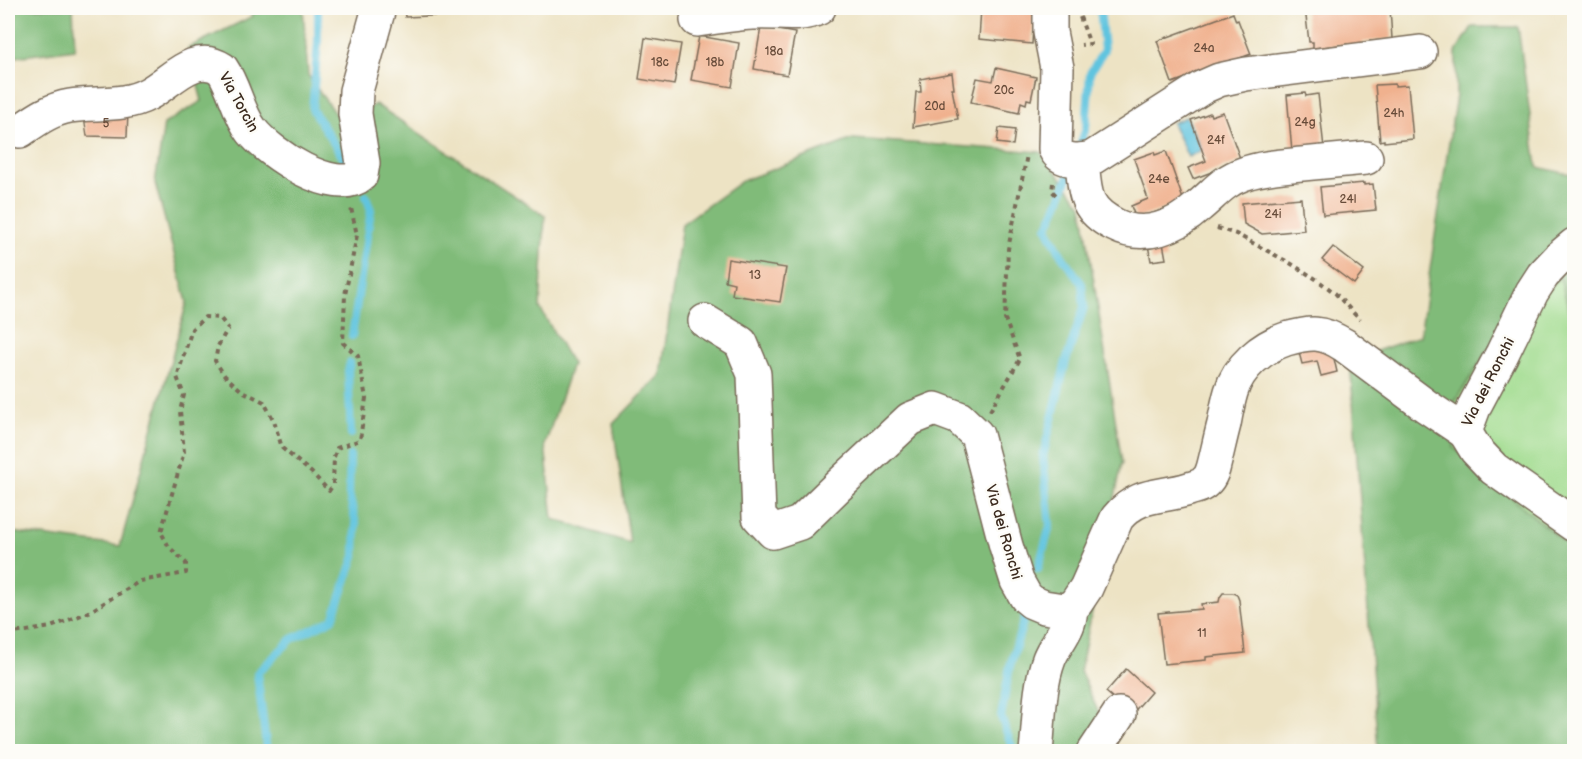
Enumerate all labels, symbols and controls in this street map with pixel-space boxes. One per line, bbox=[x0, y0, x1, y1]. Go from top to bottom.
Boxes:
house number: 24a bbox=[1193, 41, 1215, 56]
house number: 18a bbox=[765, 44, 783, 59]
house number: 18c bbox=[651, 55, 669, 70]
house number: 18b bbox=[706, 55, 724, 70]
street label: Via Torcìn bbox=[214, 69, 263, 136]
house number: 20c bbox=[994, 83, 1014, 98]
house number: 20d bbox=[924, 99, 946, 114]
house number: 24h bbox=[1384, 106, 1405, 121]
house number: 24g bbox=[1294, 115, 1316, 130]
house number: 5 bbox=[103, 116, 110, 131]
house number: 24f bbox=[1207, 133, 1225, 148]
house number: 24e bbox=[1148, 172, 1170, 187]
house number: 24l bbox=[1340, 192, 1356, 207]
house number: 24i bbox=[1264, 207, 1282, 222]
house number: 13 bbox=[749, 268, 761, 283]
street label: Via dei Ronchi bbox=[1458, 334, 1519, 430]
street label: Via dei Ronchi bbox=[981, 483, 1026, 582]
house number: 11 bbox=[1197, 626, 1207, 641]

